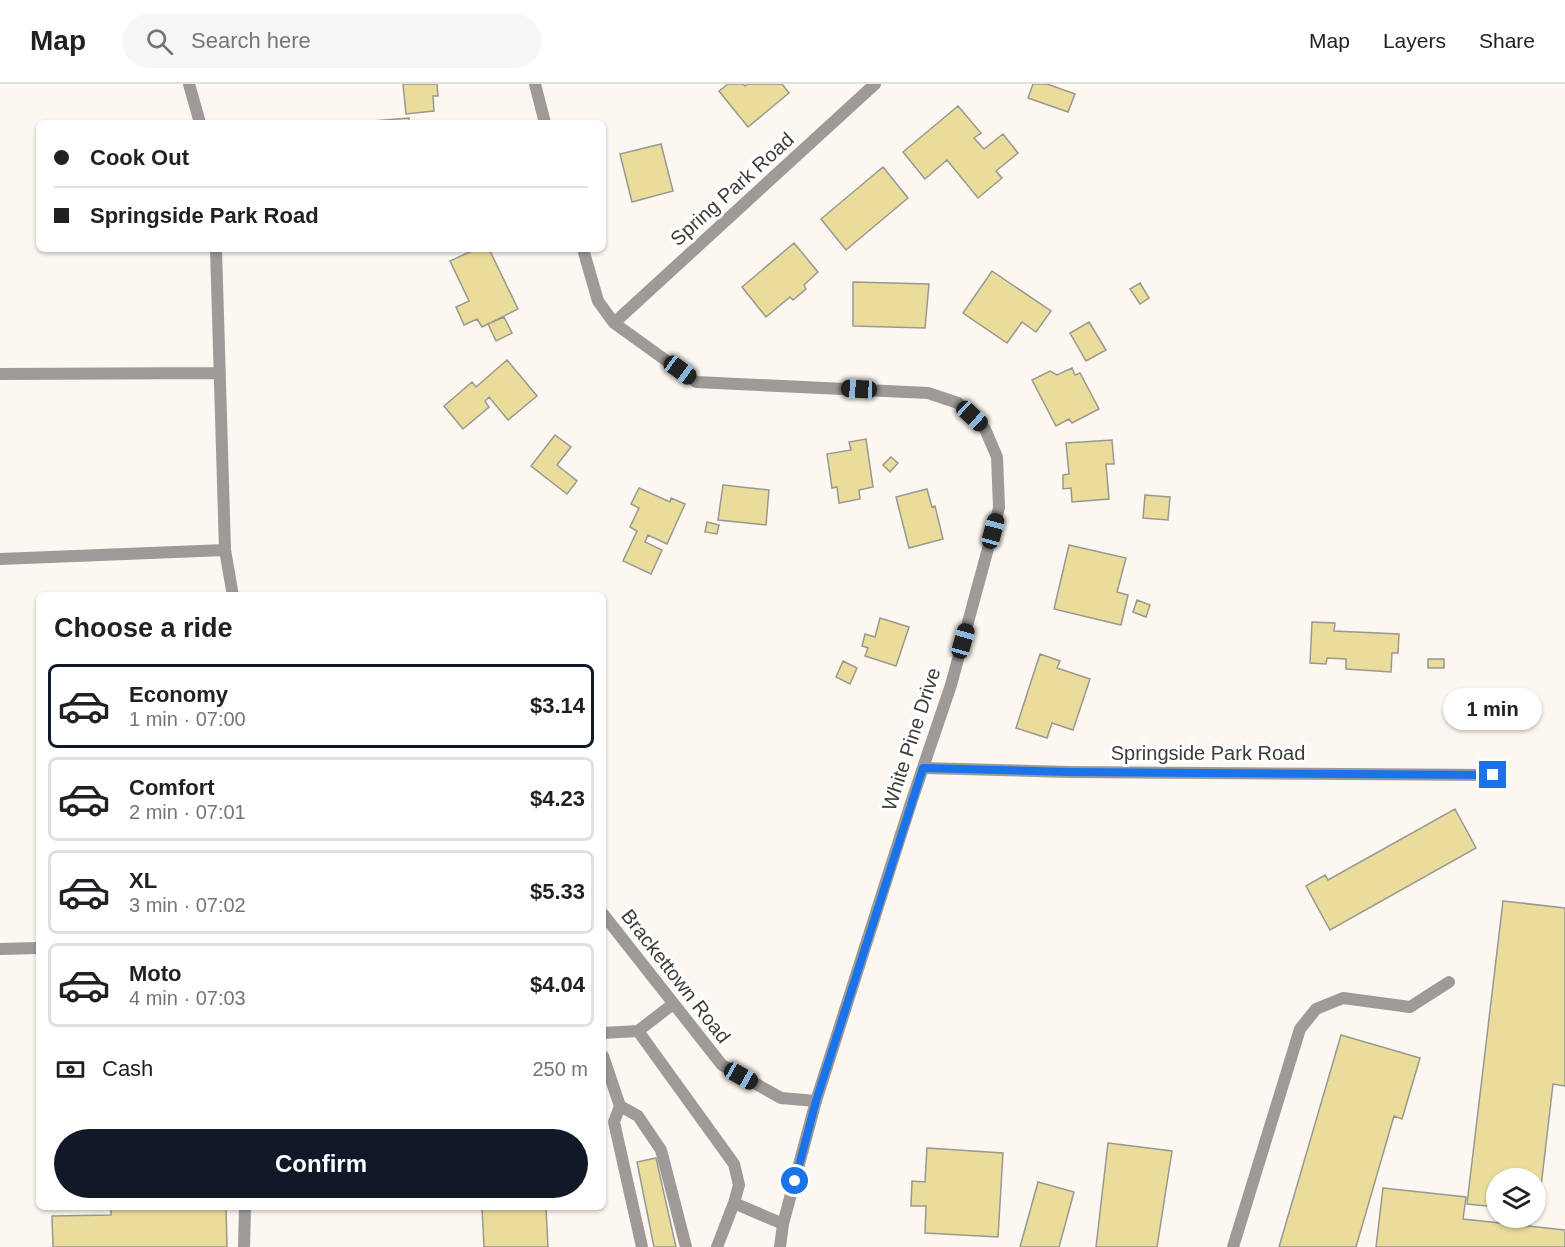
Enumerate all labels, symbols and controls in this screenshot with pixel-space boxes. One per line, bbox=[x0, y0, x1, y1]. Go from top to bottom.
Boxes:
search box bbox=[122, 14, 542, 68]
text: Map bbox=[30, 25, 86, 56]
icon: search bbox=[143, 25, 176, 58]
text: Search here bbox=[191, 28, 311, 53]
text: Map bbox=[1309, 29, 1350, 52]
text: Layers bbox=[1383, 29, 1446, 52]
text: Share bbox=[1479, 29, 1535, 52]
street label: Spring Park Road bbox=[666, 128, 798, 250]
text: Cook Out bbox=[90, 145, 189, 170]
text: Springside Park Road bbox=[90, 203, 319, 228]
car bbox=[660, 352, 700, 388]
car bbox=[841, 379, 877, 399]
car bbox=[953, 397, 991, 435]
car bbox=[980, 511, 1006, 551]
text: Choose a ride bbox=[54, 613, 233, 643]
car bbox=[949, 621, 977, 661]
street label: White Pine Drive bbox=[878, 665, 944, 813]
icon: car bbox=[57, 679, 111, 733]
text: Economy bbox=[129, 682, 228, 707]
callout: 1 min bbox=[1444, 688, 1543, 730]
text: $3.14 bbox=[530, 693, 585, 718]
text: 1 min bbox=[1466, 698, 1519, 720]
text: 1 min · 07:00 bbox=[129, 708, 246, 730]
street label: Springside Park Road bbox=[1111, 742, 1305, 764]
route end bbox=[1479, 761, 1506, 788]
icon: car bbox=[57, 772, 111, 826]
text: Comfort bbox=[129, 775, 215, 800]
text: $4.23 bbox=[530, 786, 585, 811]
text: 2 min · 07:01 bbox=[129, 801, 246, 823]
icon: car bbox=[57, 865, 111, 919]
text: XL bbox=[129, 868, 157, 893]
text: $5.33 bbox=[530, 879, 585, 904]
text: 3 min · 07:02 bbox=[129, 894, 246, 916]
street label: Brackettown Road bbox=[617, 905, 735, 1047]
icon: car bbox=[57, 958, 111, 1012]
text: Moto bbox=[129, 961, 182, 986]
text: $4.04 bbox=[530, 972, 585, 997]
text: 4 min · 07:03 bbox=[129, 987, 246, 1009]
icon: cash bbox=[54, 1053, 87, 1086]
text: Cash bbox=[102, 1056, 153, 1081]
text: 250 m bbox=[532, 1058, 588, 1080]
car bbox=[721, 1059, 761, 1093]
button: Confirm bbox=[54, 1129, 588, 1198]
route start bbox=[781, 1167, 808, 1194]
map controls bbox=[1486, 1168, 1546, 1228]
button: layers bbox=[1486, 1168, 1546, 1228]

